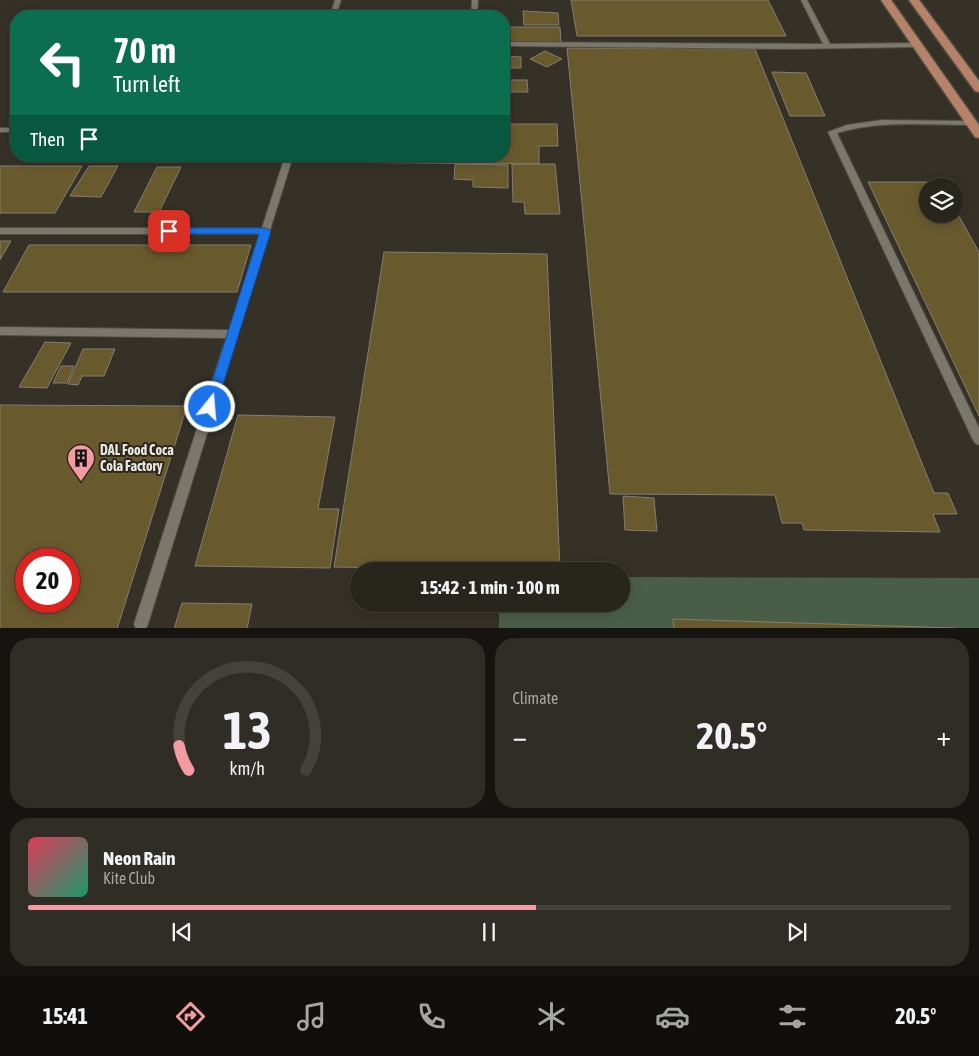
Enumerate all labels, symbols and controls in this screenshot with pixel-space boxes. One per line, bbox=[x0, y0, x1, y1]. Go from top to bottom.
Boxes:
icon: left bbox=[30, 30, 95, 95]
text: 70 m bbox=[113, 30, 176, 70]
text: Turn left bbox=[113, 71, 180, 97]
icon: arrive bbox=[75, 125, 103, 153]
text: Then bbox=[30, 128, 65, 150]
map controls bbox=[919, 178, 964, 223]
button: layers bbox=[919, 178, 964, 223]
pin bbox=[148, 210, 190, 252]
icon: arrive bbox=[155, 217, 183, 245]
position arrow bbox=[183, 380, 235, 432]
place label: DAL Food Coca Cola Factory bbox=[100, 442, 174, 474]
building icon: DAL Food Coca Cola Factory bbox=[66, 443, 96, 482]
speed limit sign: 20 bbox=[15, 548, 80, 613]
text: 15:42 · 1 min · 100 m bbox=[420, 576, 560, 598]
text: Climate bbox=[513, 689, 558, 707]
text: 13 bbox=[223, 700, 272, 760]
text: 20.5° bbox=[696, 714, 767, 757]
text: − bbox=[513, 720, 527, 752]
text: + bbox=[936, 720, 951, 752]
text: km/h bbox=[230, 758, 265, 779]
text: Neon Rain bbox=[103, 847, 175, 869]
text: Kite Club bbox=[103, 869, 155, 887]
icon: previous bbox=[168, 918, 196, 946]
icon: pause bbox=[475, 918, 503, 946]
icon: next bbox=[783, 918, 811, 946]
icon: directions bbox=[173, 999, 208, 1034]
icon: music bbox=[294, 999, 329, 1034]
icon: phone bbox=[414, 999, 449, 1034]
icon: climate bbox=[534, 999, 569, 1034]
icon: car bbox=[655, 999, 690, 1034]
icon: filters bbox=[775, 999, 810, 1034]
text: 15:41 bbox=[43, 1003, 88, 1029]
text: 20.5° bbox=[895, 1003, 936, 1029]

